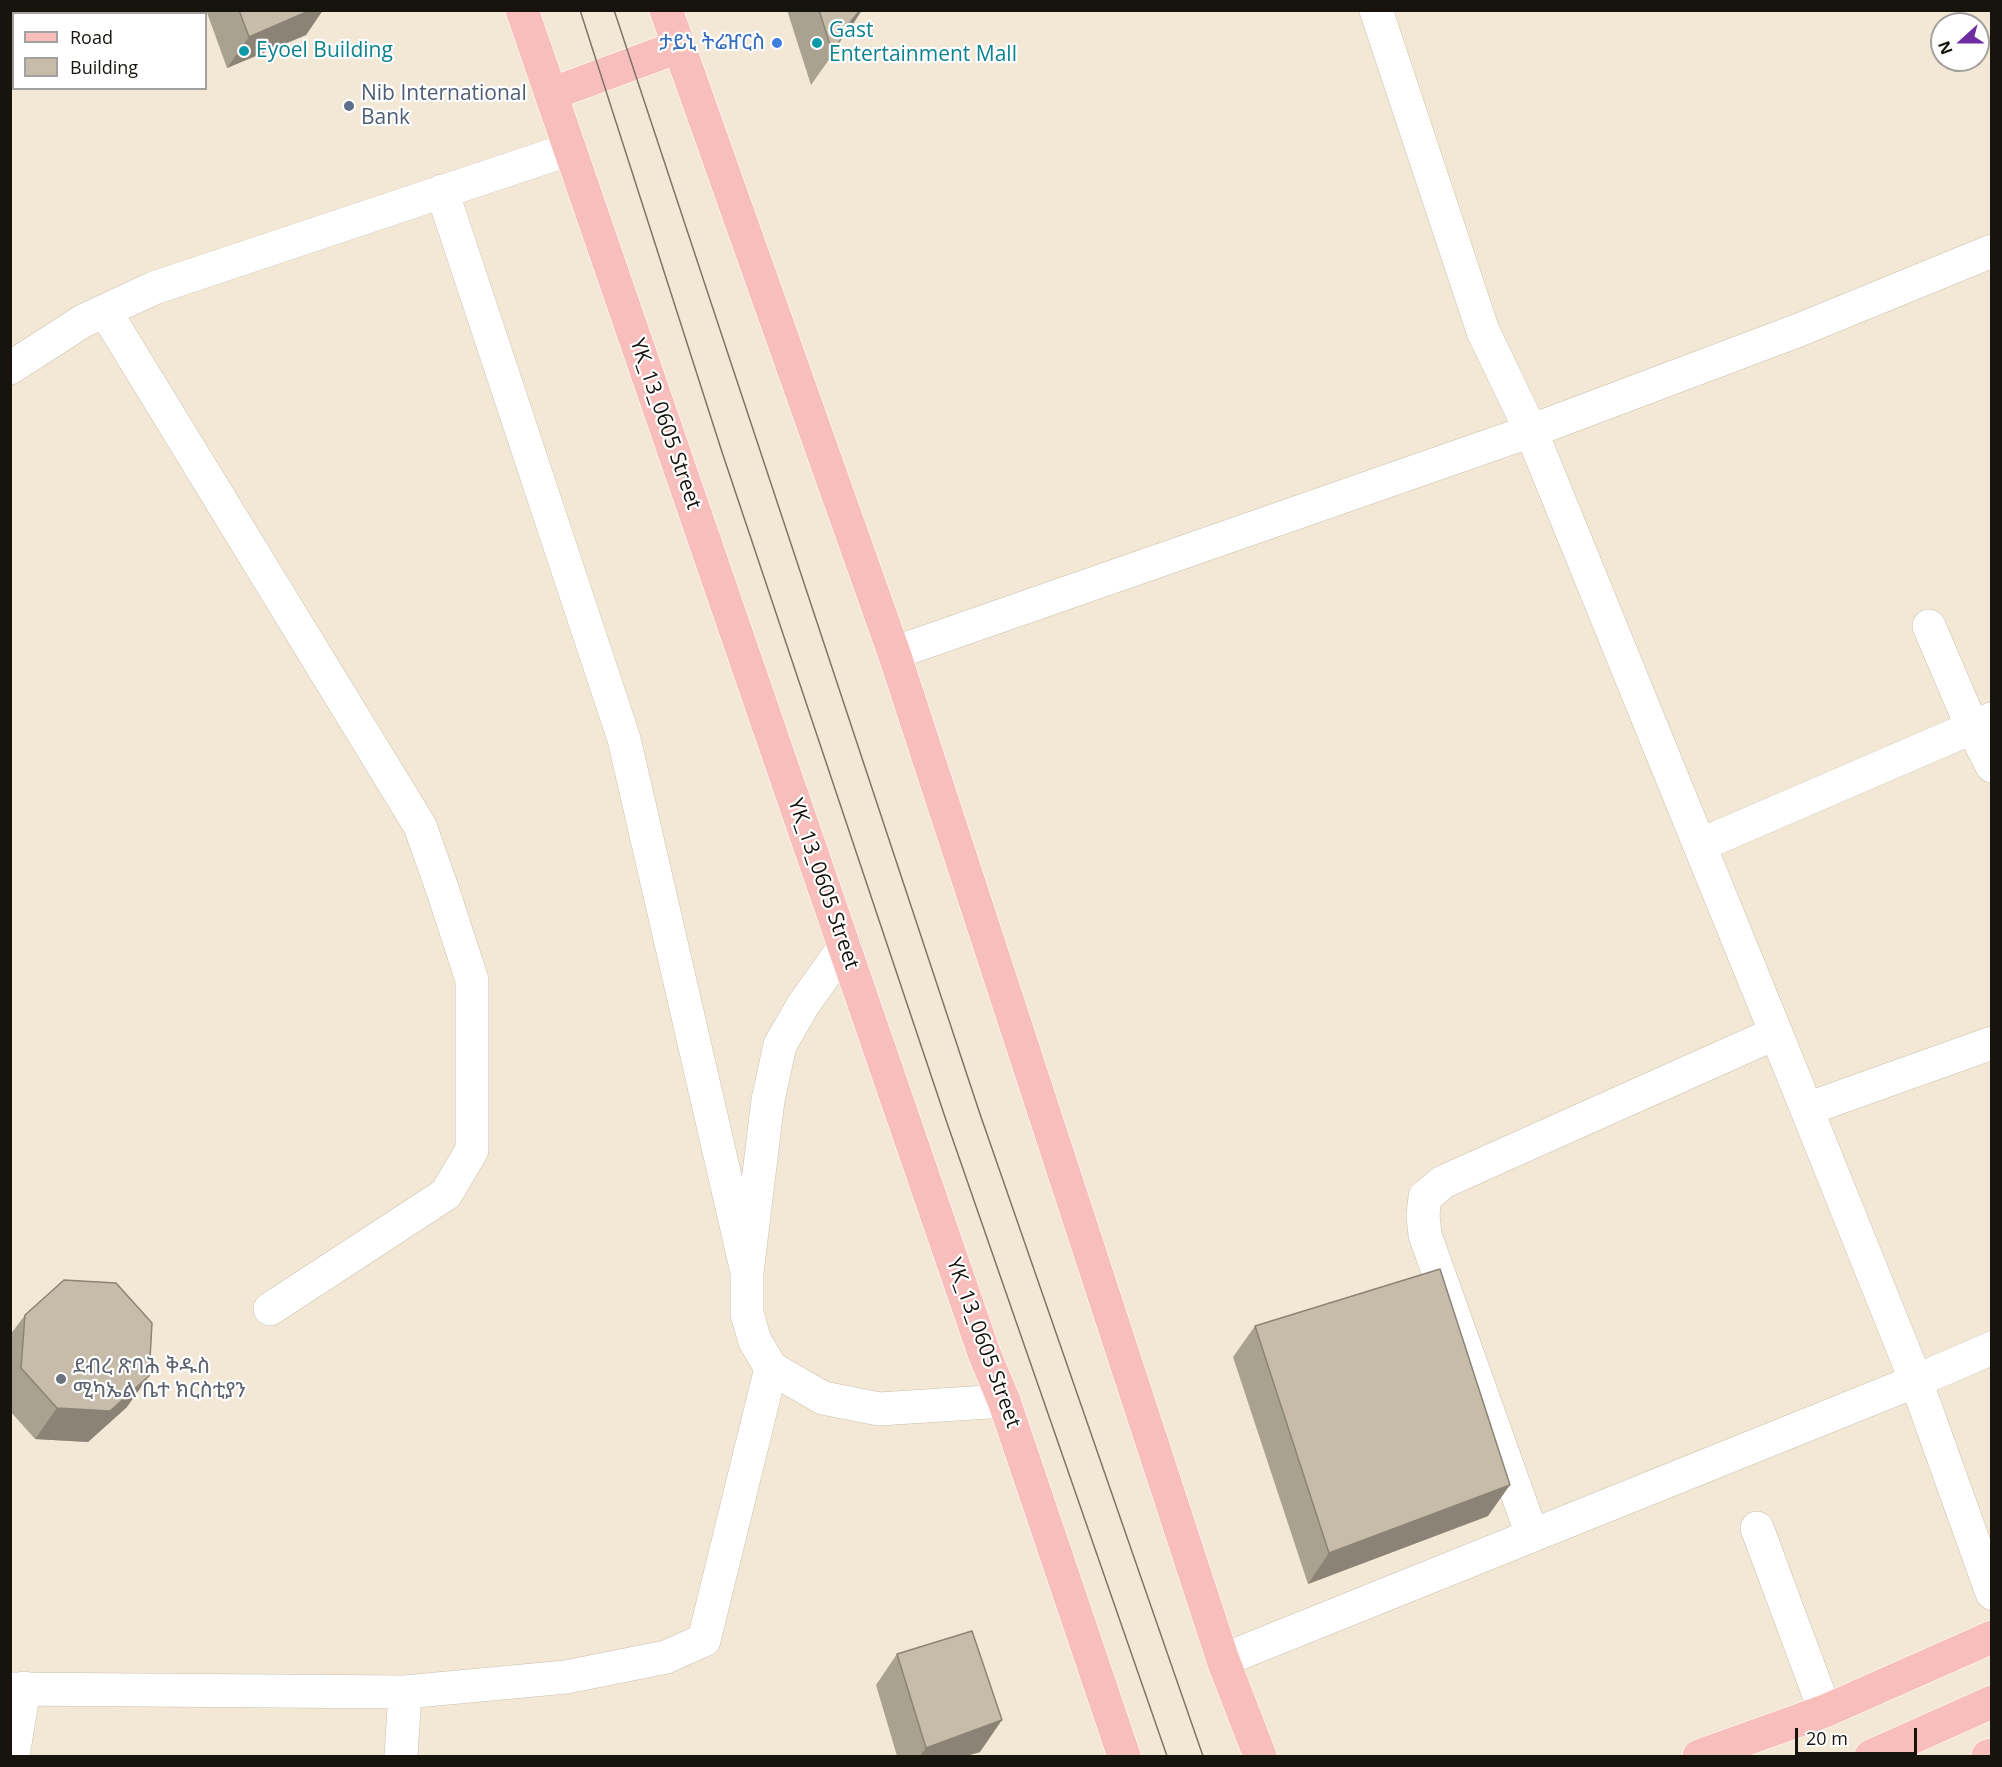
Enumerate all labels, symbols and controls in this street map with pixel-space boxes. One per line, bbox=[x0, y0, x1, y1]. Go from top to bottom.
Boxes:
legend bbox=[12, 12, 207, 90]
north arrow bbox=[1930, 12, 1990, 72]
place label: Gast Entertainment Mall bbox=[829, 18, 1017, 68]
text: Road bbox=[70, 25, 113, 49]
place label: ታይኒ ትሬዠርስ bbox=[659, 30, 765, 56]
marker: ታይኒ ትሬዠርስ bbox=[770, 36, 784, 50]
marker: Gast Entertainment Mall bbox=[810, 36, 824, 50]
place label: Eyoel Building bbox=[256, 38, 393, 64]
text: N bbox=[1932, 38, 1958, 58]
marker: Eyoel Building bbox=[237, 44, 251, 58]
text: Building bbox=[70, 55, 138, 79]
place label: Nib International Bank bbox=[361, 81, 527, 131]
marker: Nib International Bank bbox=[342, 99, 356, 113]
street label: YK_13_0605 Street bbox=[624, 335, 706, 513]
street label: YK_13_0605 Street bbox=[782, 795, 864, 973]
street label: YK_13_0605 Street bbox=[941, 1255, 1025, 1431]
place label: ደብረ ጽባሕ ቅዱስ ሚካኤል ቤተ ክርስቲያን bbox=[73, 1354, 246, 1404]
marker: ደብረ ጽባሕ ቅዱስ ሚካኤል ቤተ ክርስቲያን bbox=[54, 1372, 68, 1386]
scale bar bbox=[1798, 1716, 1920, 1754]
text: 20 m bbox=[1806, 1726, 1848, 1750]

